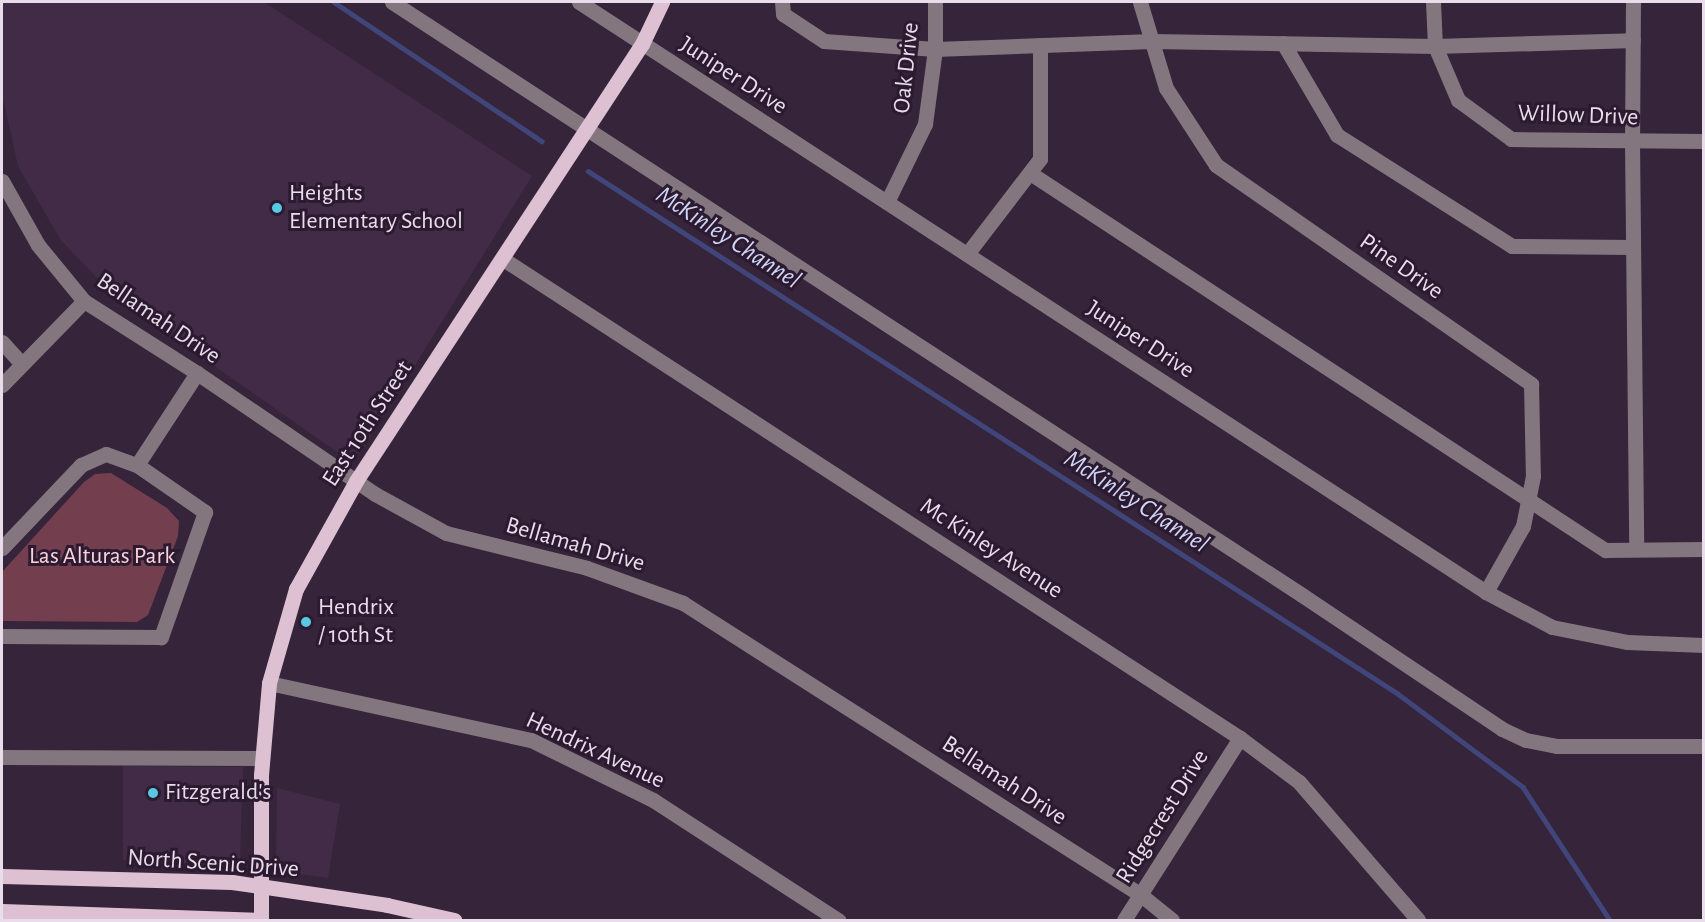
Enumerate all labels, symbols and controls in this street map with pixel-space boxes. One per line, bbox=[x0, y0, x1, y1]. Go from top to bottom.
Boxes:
street label: Oak Drive bbox=[888, 21, 926, 115]
street label: Juniper Drive bbox=[674, 31, 792, 121]
street label: Willow Drive bbox=[1517, 100, 1639, 132]
place label: Heights Elementary School bbox=[289, 180, 463, 236]
water label: McKinley Channel bbox=[650, 180, 806, 296]
marker: Heights Elementary School bbox=[270, 201, 284, 215]
street label: Pine Drive bbox=[1354, 228, 1448, 306]
street label: Bellamah Drive bbox=[91, 267, 225, 371]
street label: Juniper Drive bbox=[1081, 295, 1199, 385]
street label: East 10th Street bbox=[317, 356, 419, 492]
water label: McKinley Channel bbox=[1058, 444, 1214, 560]
street label: Mc Kinley Avenue bbox=[914, 492, 1068, 606]
street label: Bellamah Drive bbox=[502, 511, 648, 579]
park label: Las Alturas Park bbox=[29, 543, 175, 571]
place label: Hendrix / 10th St bbox=[318, 594, 394, 650]
marker: Hendrix / 10th St bbox=[299, 615, 313, 629]
street label: Hendrix Avenue bbox=[521, 706, 669, 796]
street label: Bellamah Drive bbox=[936, 730, 1072, 832]
street label: Ridgecrest Drive bbox=[1110, 745, 1216, 889]
place label: Fitzgerald's bbox=[165, 779, 271, 807]
marker: Fitzgerald's bbox=[146, 786, 160, 800]
street label: North Scenic Drive bbox=[126, 844, 300, 884]

